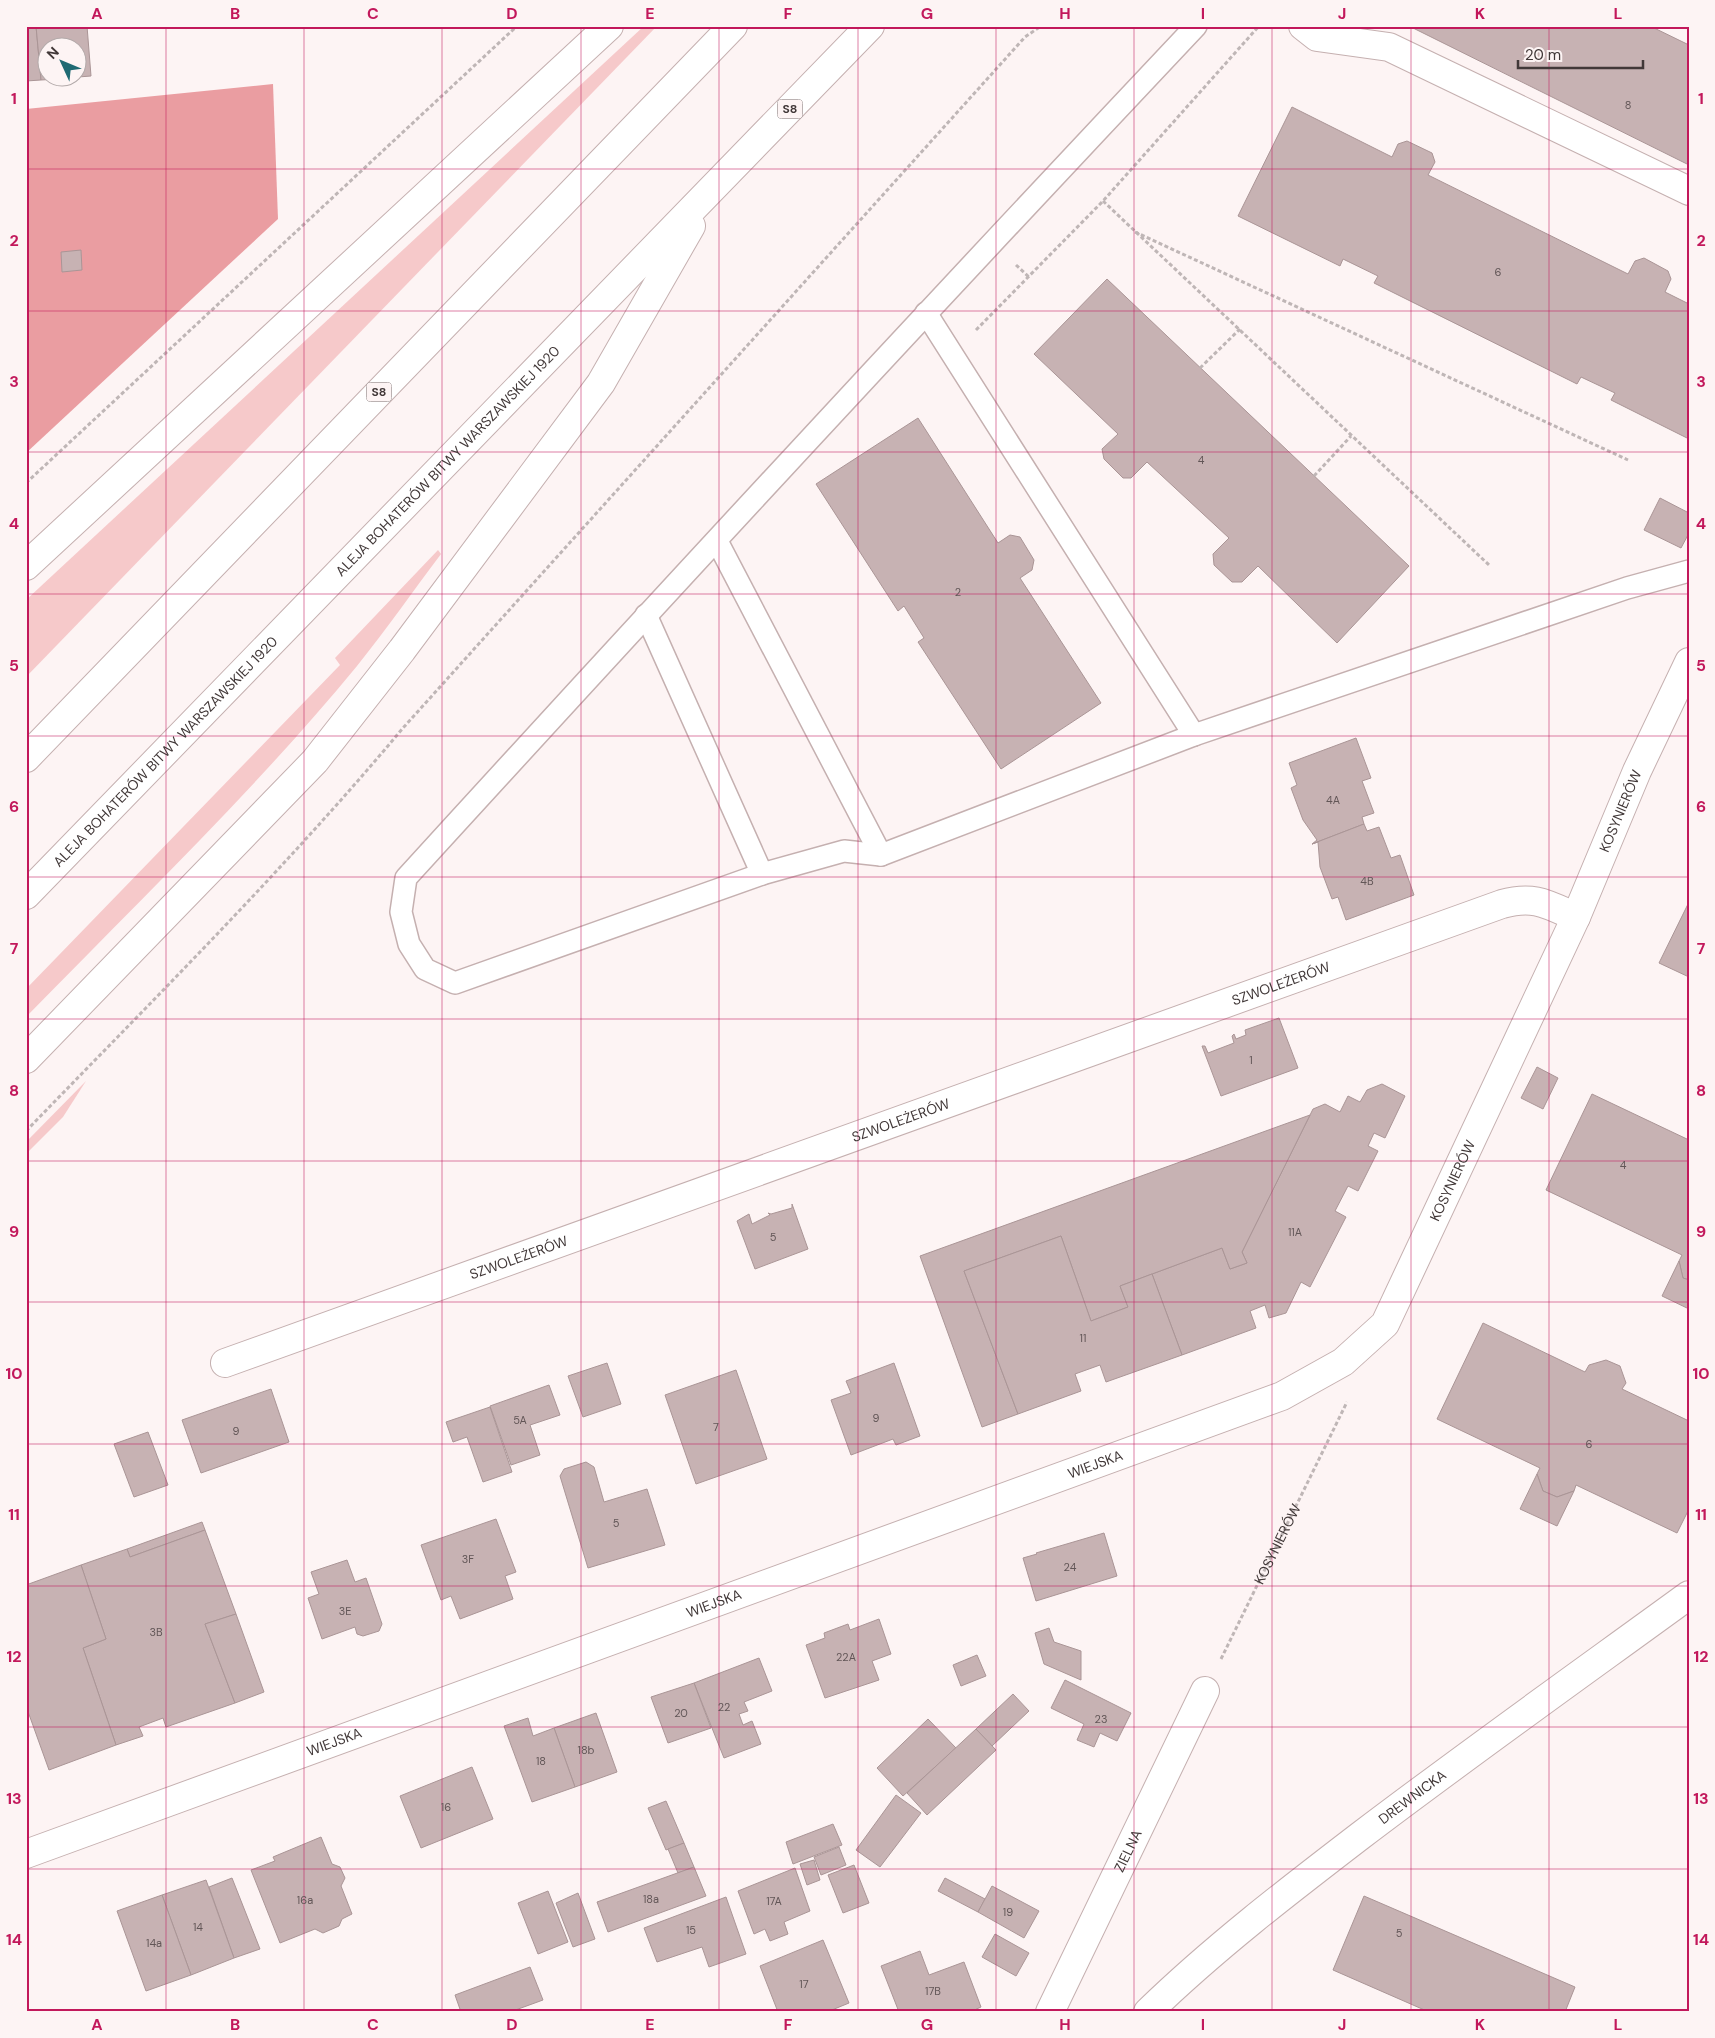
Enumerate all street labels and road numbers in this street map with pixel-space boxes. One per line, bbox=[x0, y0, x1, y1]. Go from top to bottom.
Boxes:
road number: S8 bbox=[778, 100, 802, 118]
street label: ALEJA BOHATERÓW BITWY WARSZAWSKIEJ 1920 bbox=[331, 342, 564, 580]
road number: S8 bbox=[366, 382, 392, 402]
street label: ALEJA BOHATERÓW BITWY WARSZAWSKIEJ 1920 bbox=[49, 632, 281, 871]
street label: KOSYNIERÓW bbox=[1595, 767, 1646, 855]
street label: SZWOLEŻERÓW bbox=[1229, 957, 1333, 1009]
street label: SZWOLEŻERÓW bbox=[849, 1094, 953, 1146]
street label: KOSYNIERÓW bbox=[1426, 1137, 1479, 1224]
street label: SZWOLEŻERÓW bbox=[467, 1231, 571, 1283]
street label: WIEJSKA bbox=[1065, 1446, 1125, 1482]
street label: KOSYNIERÓW bbox=[1250, 1500, 1305, 1587]
street label: WIEJSKA bbox=[684, 1585, 744, 1622]
street label: WIEJSKA bbox=[304, 1723, 364, 1760]
street label: DREWNICKA bbox=[1375, 1766, 1450, 1828]
street label: ZIELNA bbox=[1110, 1827, 1146, 1875]

